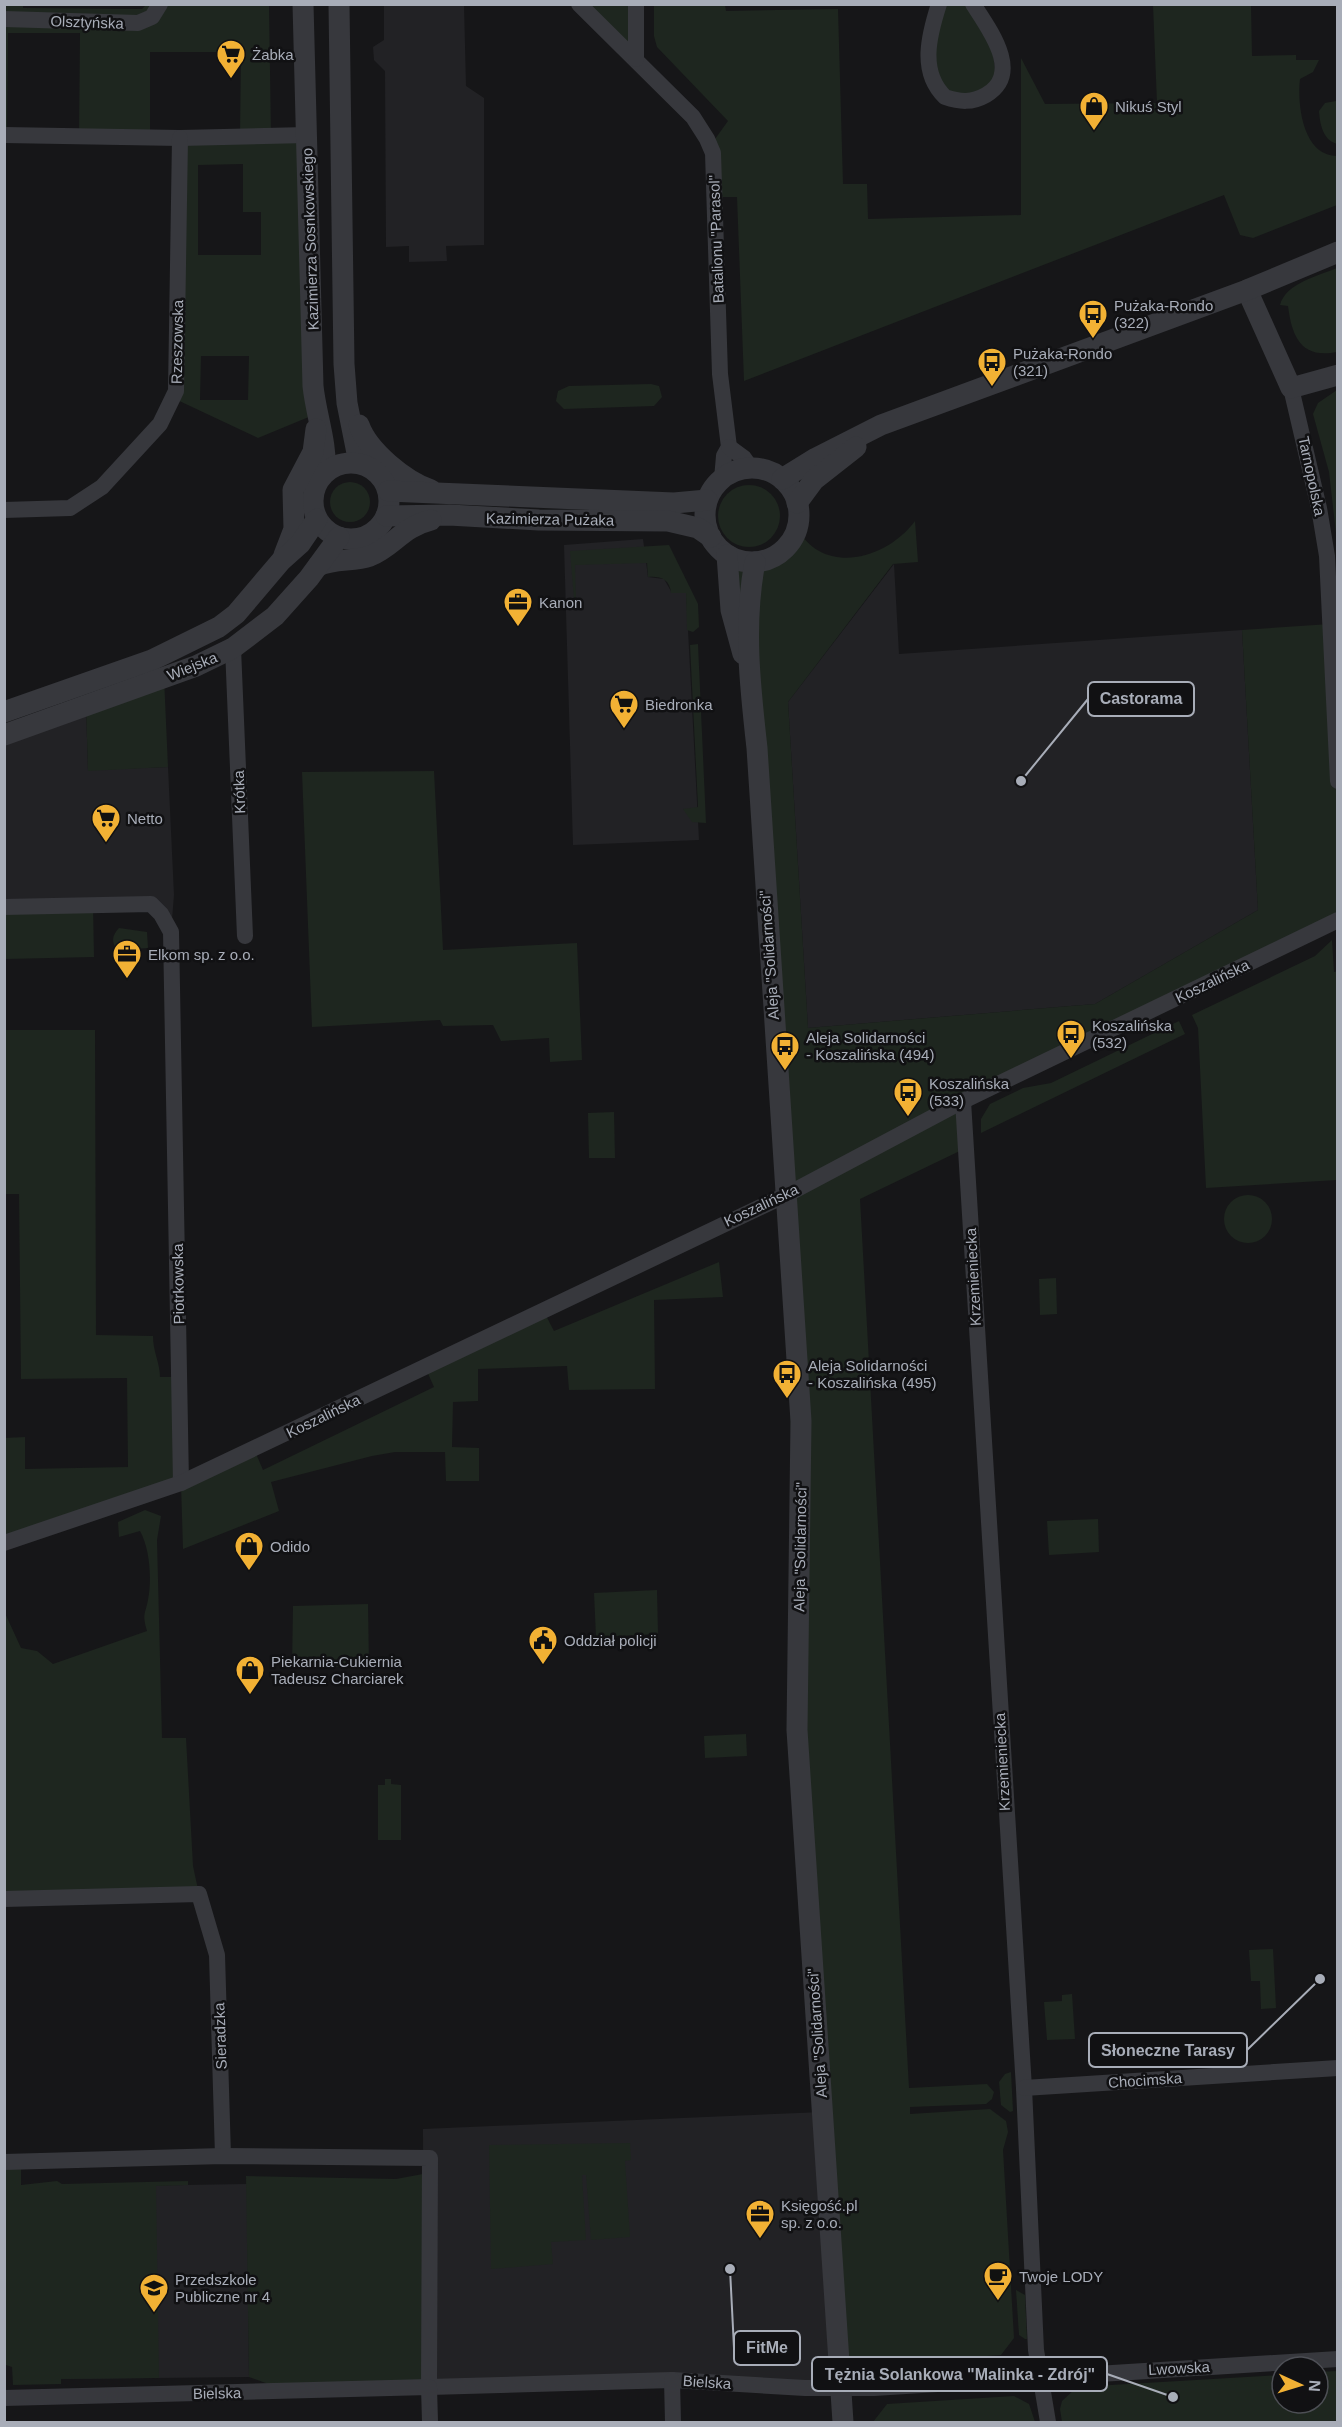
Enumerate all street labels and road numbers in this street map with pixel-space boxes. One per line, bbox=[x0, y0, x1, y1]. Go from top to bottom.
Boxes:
street label: Olsztyńska bbox=[50, 12, 125, 32]
street label: Kazimierza Sosnkowskiego bbox=[298, 147, 322, 331]
street label: Batalionu "Parasol" bbox=[705, 175, 727, 303]
street label: Rzeszowska bbox=[168, 299, 186, 384]
street label: Tarnopolska bbox=[1295, 435, 1329, 518]
street label: Kazimierza Pużaka bbox=[486, 509, 615, 529]
street label: Wiejska bbox=[164, 648, 220, 684]
street label: Krótka bbox=[230, 769, 248, 814]
street label: Aleja "Solidarności" bbox=[756, 890, 782, 1020]
street label: Koszalińska bbox=[1172, 956, 1252, 1006]
street label: Koszalińska bbox=[721, 1180, 801, 1230]
street label: Krzemieniecka bbox=[962, 1227, 984, 1327]
street label: Piotrkowska bbox=[169, 1243, 187, 1325]
street label: Koszalińska bbox=[283, 1391, 363, 1441]
street label: Aleja "Solidarności" bbox=[790, 1482, 810, 1612]
street label: Krzemieniecka bbox=[991, 1712, 1013, 1812]
street label: Aleja "Solidarności" bbox=[804, 1968, 830, 2098]
street label: Sieradzka bbox=[210, 2002, 230, 2070]
street label: Chocimska bbox=[1107, 2069, 1183, 2091]
street label: Lwowska bbox=[1148, 2358, 1211, 2378]
street label: Bielska bbox=[682, 2372, 732, 2392]
street label: Bielska bbox=[193, 2384, 242, 2402]

